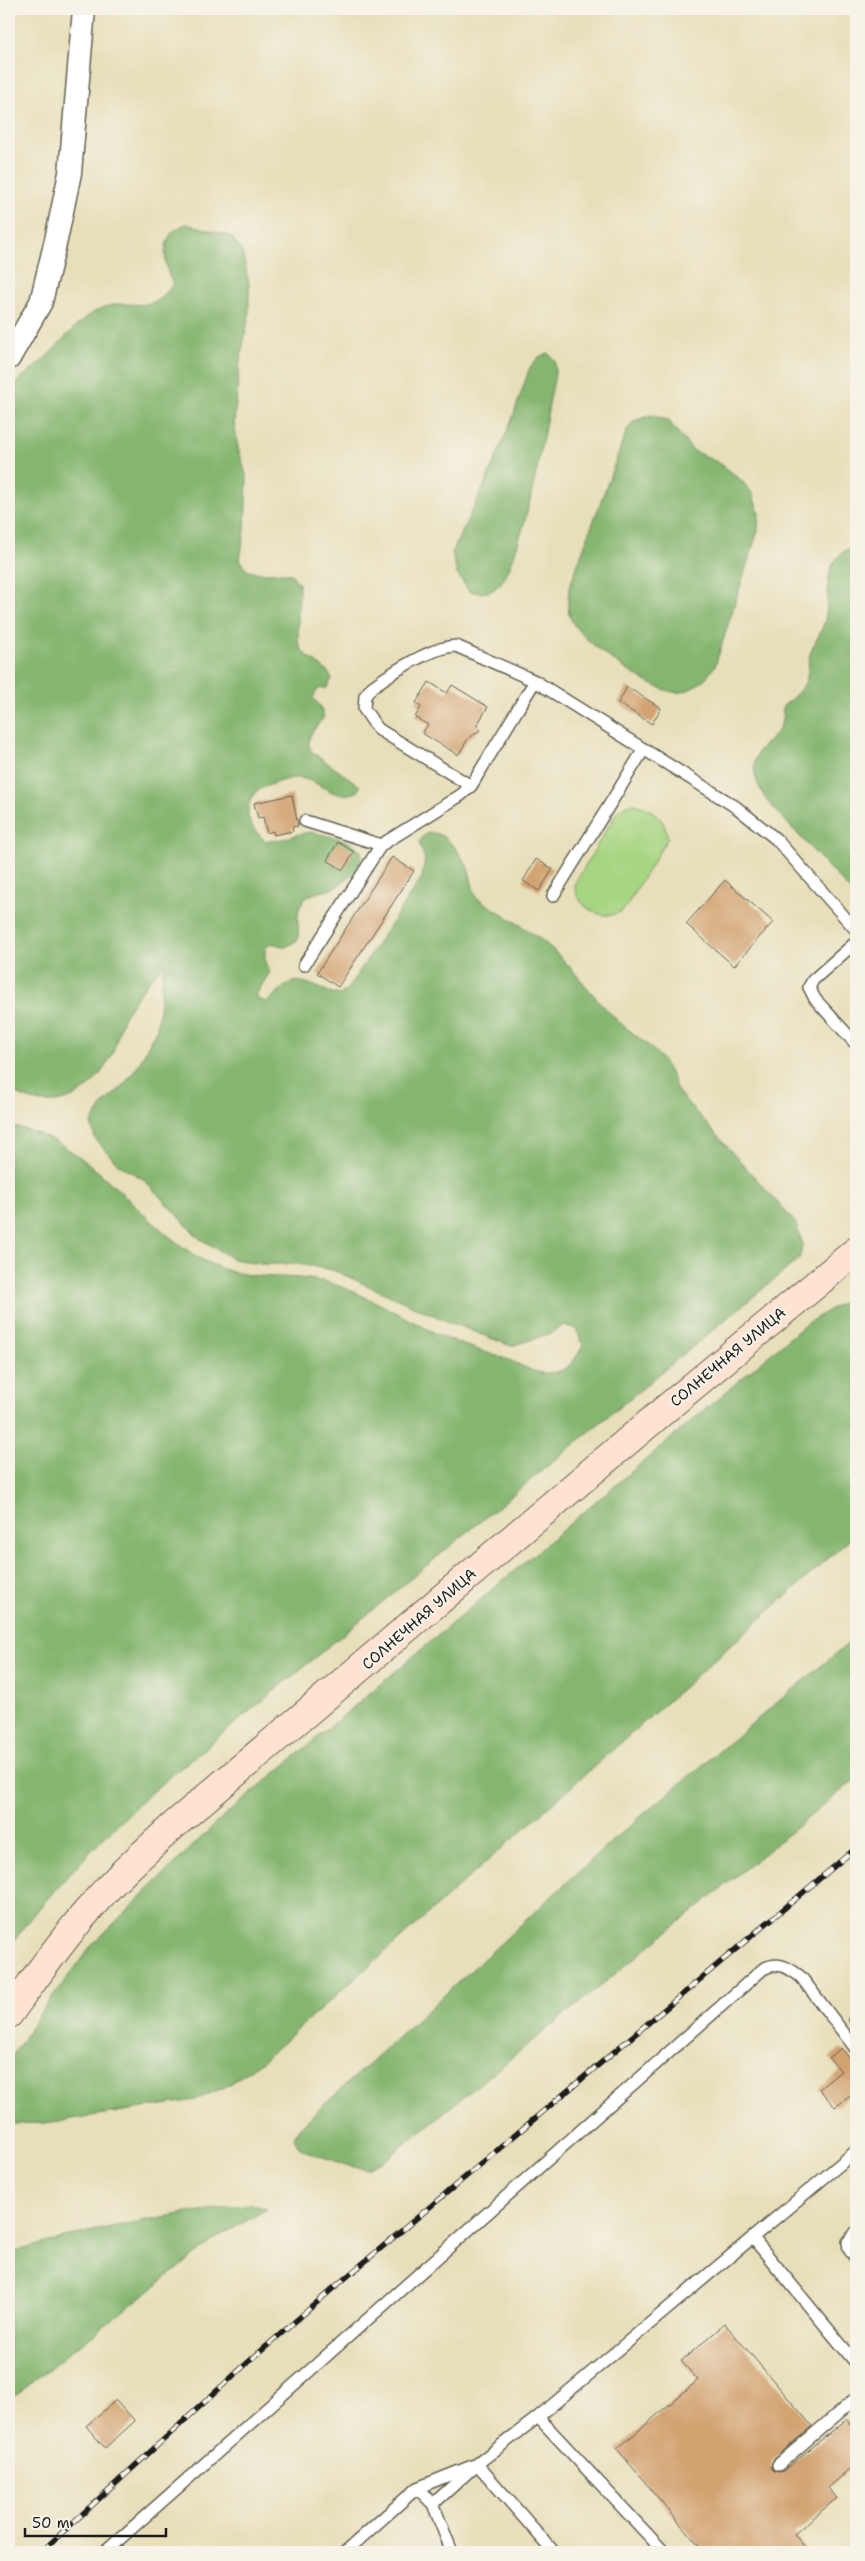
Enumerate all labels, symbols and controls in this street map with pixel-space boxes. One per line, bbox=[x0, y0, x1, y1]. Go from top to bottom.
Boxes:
street label: СОЛНЕЧНАЯ УЛИЦА bbox=[666, 1303, 790, 1411]
street label: СОЛНЕЧНАЯ УЛИЦА bbox=[358, 1564, 480, 1674]
scale bar bbox=[25, 2506, 166, 2538]
text: 50 m bbox=[32, 2513, 70, 2533]

